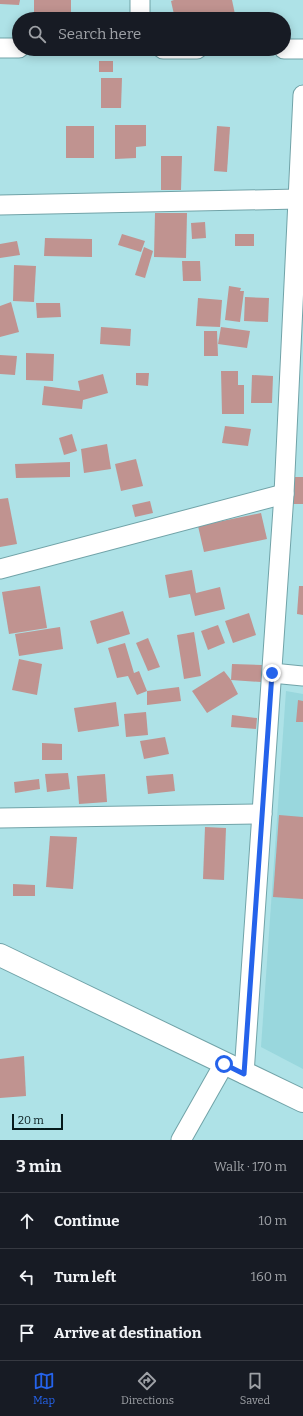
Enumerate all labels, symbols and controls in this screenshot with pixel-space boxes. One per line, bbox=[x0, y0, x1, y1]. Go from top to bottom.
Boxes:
search box bbox=[12, 12, 291, 56]
icon: search bbox=[26, 23, 48, 45]
text: Search here bbox=[58, 25, 141, 43]
route end bbox=[263, 664, 281, 682]
route start bbox=[215, 1055, 233, 1073]
scale bar bbox=[12, 1112, 63, 1131]
text: 20 m bbox=[18, 1114, 44, 1127]
text: 3 min bbox=[16, 1156, 61, 1177]
text: Walk · 170 m bbox=[214, 1159, 287, 1174]
icon: ahead bbox=[16, 1210, 38, 1232]
text: Continue bbox=[54, 1212, 120, 1230]
text: 10 m bbox=[258, 1213, 287, 1228]
icon: left bbox=[16, 1266, 38, 1288]
text: Turn left bbox=[54, 1268, 116, 1286]
text: 160 m bbox=[251, 1269, 287, 1284]
icon: arrive bbox=[16, 1322, 38, 1344]
text: Arrive at destination bbox=[54, 1324, 201, 1342]
tab: Map bbox=[33, 1370, 55, 1407]
tab: Directions bbox=[121, 1370, 174, 1407]
tab: Saved bbox=[240, 1370, 270, 1407]

